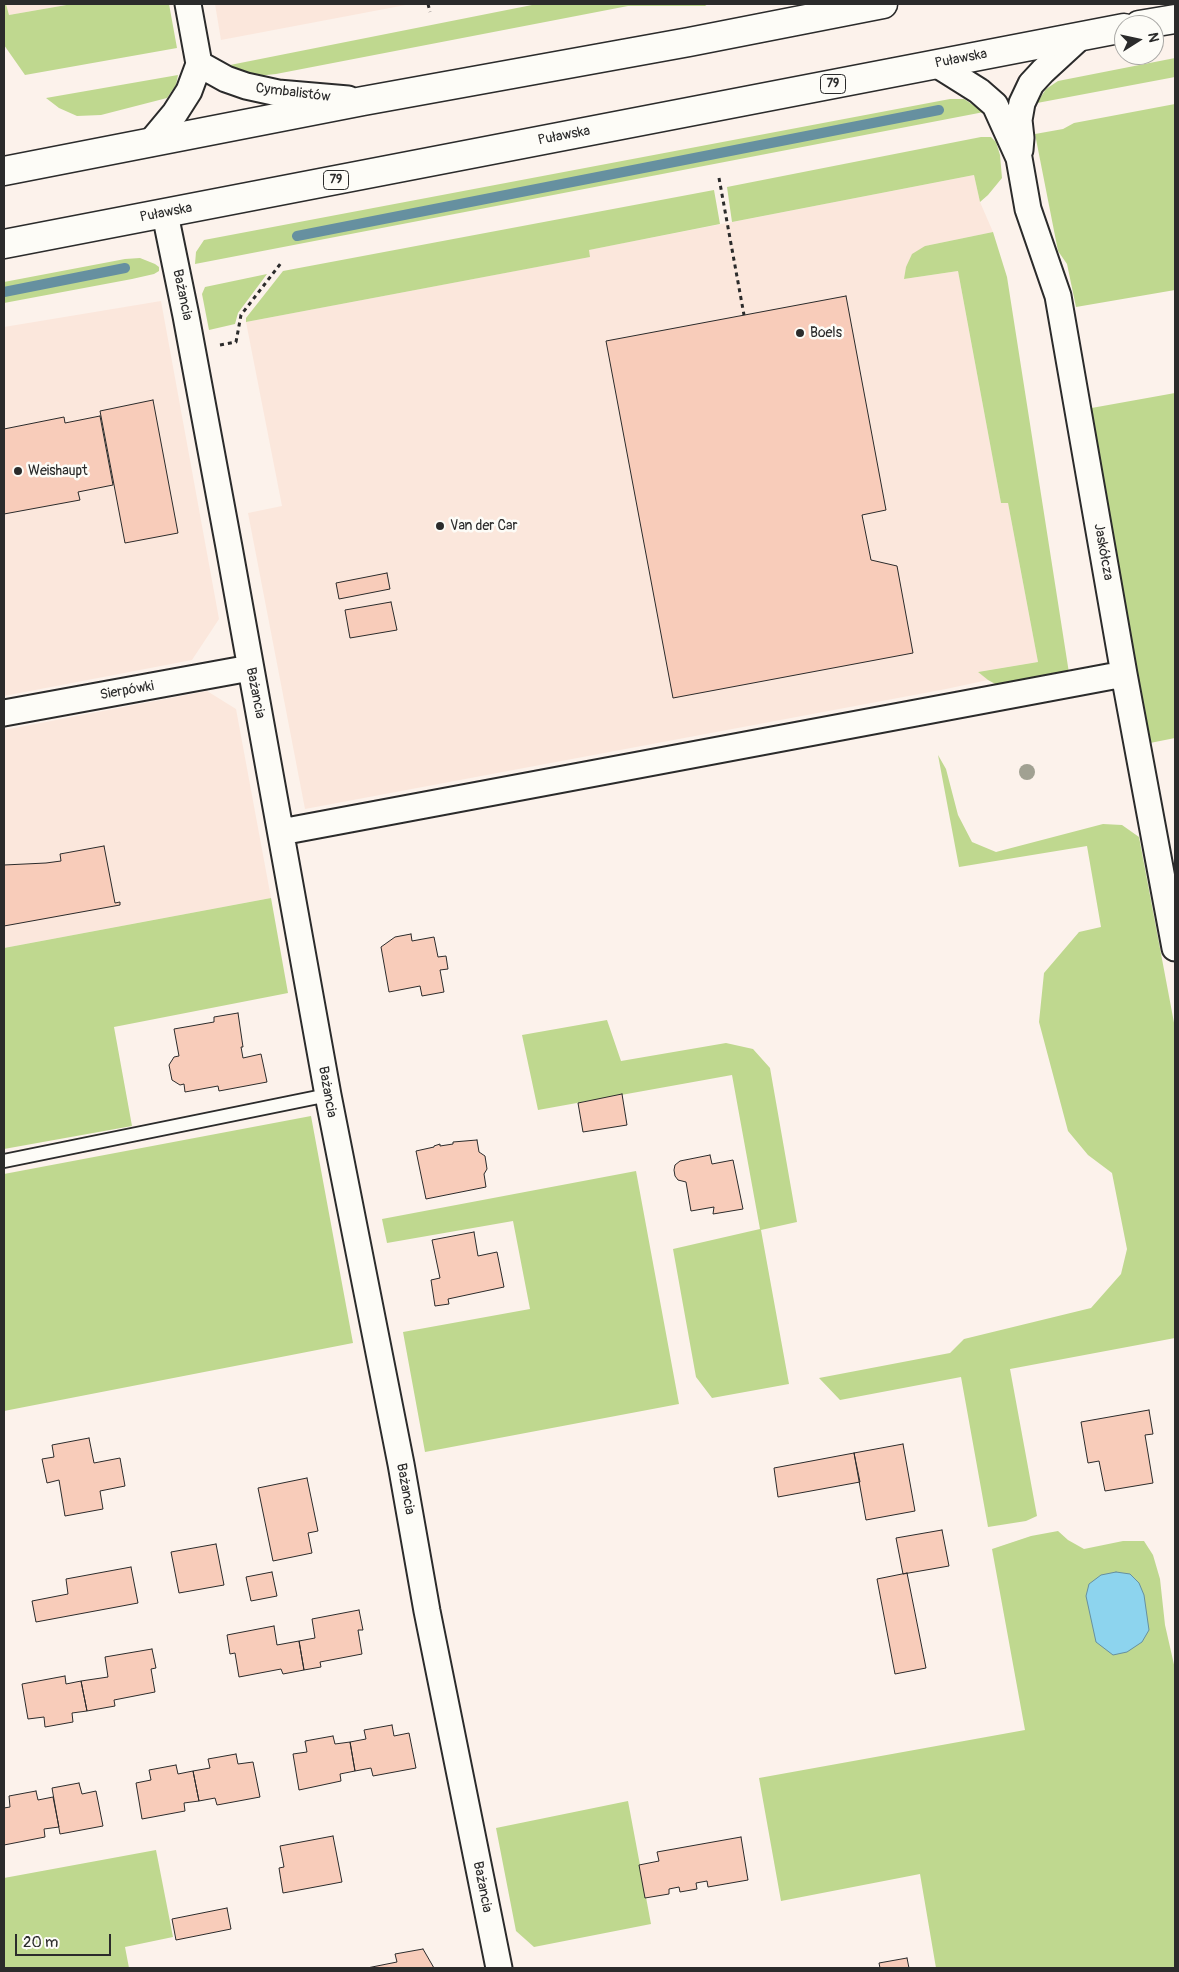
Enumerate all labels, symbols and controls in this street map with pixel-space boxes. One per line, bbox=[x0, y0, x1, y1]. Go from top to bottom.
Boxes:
north arrow bbox=[1114, 15, 1164, 65]
text: N bbox=[1144, 31, 1162, 44]
street label: Puławska bbox=[933, 46, 989, 72]
road number: 79 bbox=[820, 74, 846, 94]
street label: Cymbalistów bbox=[255, 80, 331, 106]
street label: Puławska bbox=[536, 123, 592, 149]
road number: 79 bbox=[324, 170, 348, 190]
street label: Puławska bbox=[138, 200, 194, 226]
street label: Bażancia bbox=[168, 268, 196, 322]
place label: Boels bbox=[810, 325, 842, 341]
marker: Boels bbox=[794, 327, 806, 339]
place label: Weishaupt bbox=[28, 463, 88, 479]
marker: Weishaupt bbox=[12, 465, 24, 477]
place label: Van der Car bbox=[450, 518, 518, 534]
marker: Van der Car bbox=[434, 520, 446, 532]
street label: Jaskółcza bbox=[1090, 522, 1116, 582]
street label: Bażancia bbox=[242, 666, 268, 720]
street label: Sierpówki bbox=[99, 678, 155, 704]
street label: Bażancia bbox=[314, 1065, 340, 1119]
street label: Bażancia bbox=[392, 1462, 418, 1516]
street label: Bażancia bbox=[469, 1860, 495, 1914]
scale bar bbox=[18, 1924, 114, 1956]
text: 20 m bbox=[23, 1933, 58, 1952]

